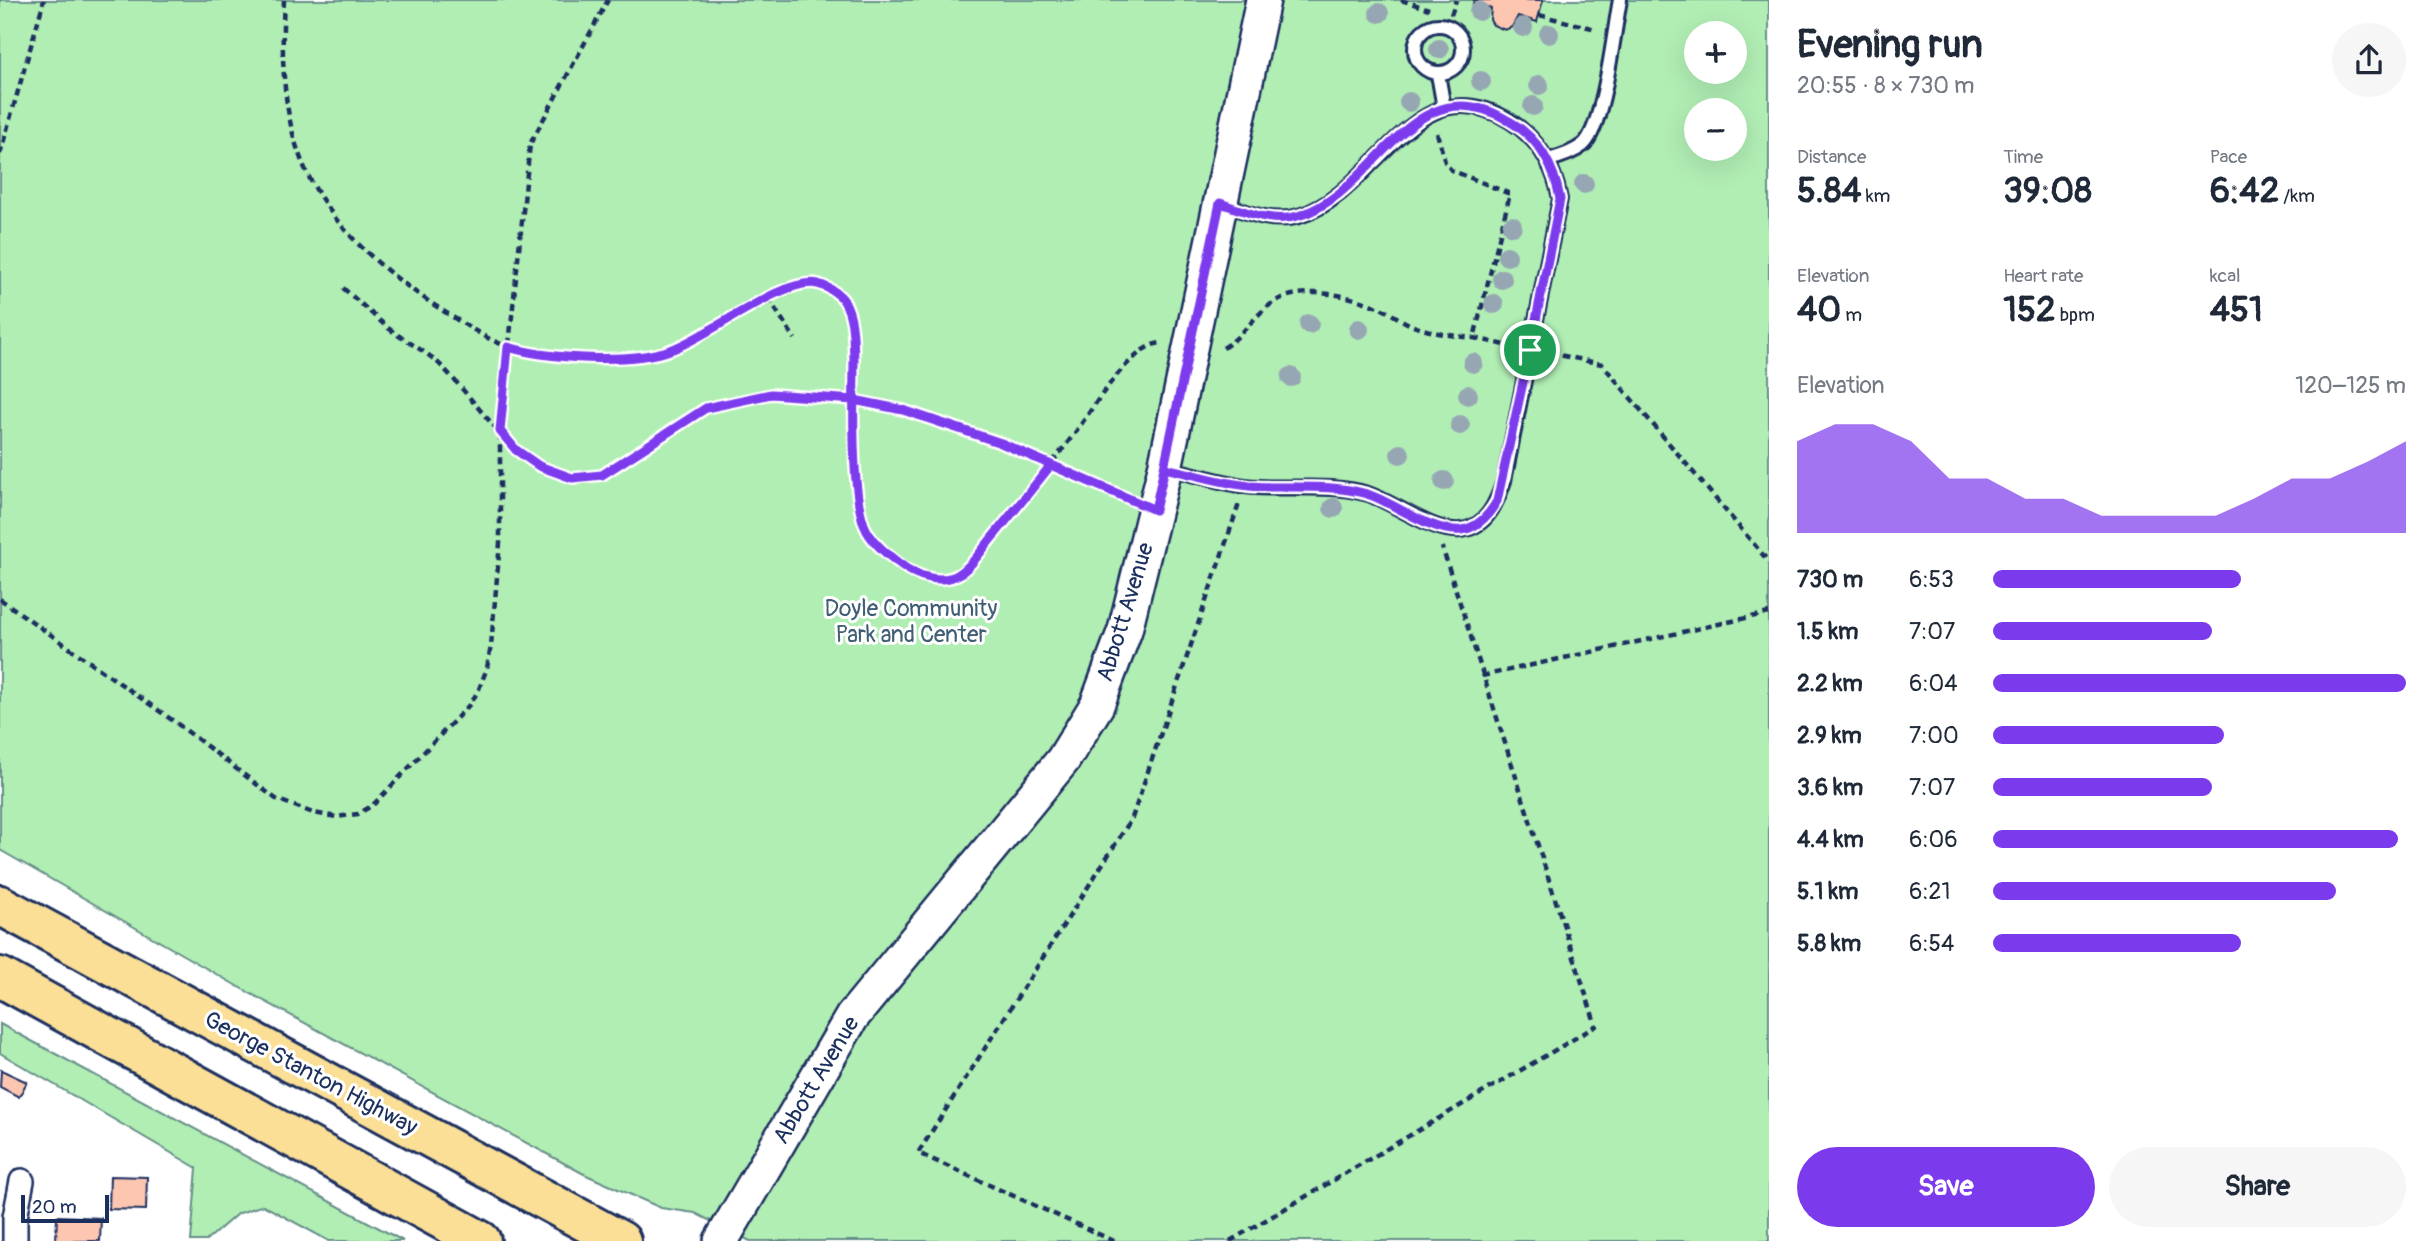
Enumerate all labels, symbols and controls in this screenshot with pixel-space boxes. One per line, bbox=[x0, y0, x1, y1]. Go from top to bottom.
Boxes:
map controls bbox=[1684, 21, 1747, 161]
button: + bbox=[1684, 21, 1747, 84]
text: Evening run bbox=[1797, 21, 1983, 69]
button: share bbox=[2332, 23, 2406, 97]
text: 20:55 · 8 × 730 m bbox=[1797, 71, 1974, 100]
button: − bbox=[1684, 98, 1747, 161]
text: Distance bbox=[1797, 145, 1866, 169]
text: Time bbox=[2003, 145, 2043, 169]
text: Pace bbox=[2210, 145, 2247, 169]
text: 5.84 bbox=[1797, 169, 1862, 213]
text: 39:08 bbox=[2003, 169, 2092, 213]
text: 6:42 bbox=[2210, 169, 2279, 213]
text: km bbox=[1862, 184, 1891, 208]
text: /km bbox=[2279, 184, 2315, 208]
text: Elevation bbox=[1797, 264, 1869, 288]
text: Heart rate bbox=[2003, 264, 2083, 288]
text: kcal bbox=[2210, 264, 2241, 288]
text: 40 bbox=[1797, 288, 1841, 332]
text: 152 bbox=[2003, 288, 2056, 332]
text: 451 bbox=[2210, 288, 2263, 332]
text: m bbox=[1841, 303, 1862, 327]
text: bpm bbox=[2056, 303, 2095, 327]
pin bbox=[1500, 320, 1560, 380]
icon: arrive bbox=[1511, 331, 1549, 369]
text: Elevation bbox=[1797, 371, 1885, 400]
text: 120–125 m bbox=[2295, 371, 2406, 400]
street label: Abbott Avenue bbox=[1090, 538, 1160, 685]
text: 730 m bbox=[1797, 565, 1863, 594]
text: 6:53 bbox=[1909, 565, 1954, 594]
park label: Doyle Community Park and Center bbox=[825, 594, 998, 649]
text: 1.5 km bbox=[1797, 617, 1859, 646]
text: 7:07 bbox=[1909, 617, 1955, 646]
text: 2.2 km bbox=[1797, 669, 1863, 698]
text: 6:04 bbox=[1909, 669, 1958, 698]
text: 2.9 km bbox=[1797, 721, 1862, 750]
text: 7:00 bbox=[1909, 721, 1959, 750]
text: 3.6 km bbox=[1797, 773, 1863, 802]
text: 7:07 bbox=[1909, 773, 1955, 802]
text: 4.4 km bbox=[1797, 825, 1864, 854]
text: 6:06 bbox=[1909, 825, 1958, 854]
text: 5.1 km bbox=[1797, 877, 1859, 906]
text: 6:21 bbox=[1909, 877, 1950, 906]
text: 5.8 km bbox=[1797, 929, 1861, 958]
text: 6:54 bbox=[1909, 929, 1954, 958]
street label: George Stanton Highway bbox=[199, 1005, 423, 1142]
street label: Abbott Avenue bbox=[766, 1010, 866, 1149]
button: Save bbox=[1797, 1147, 2095, 1227]
button: Share bbox=[2109, 1147, 2406, 1227]
scale bar bbox=[21, 1192, 108, 1224]
text: 20 m bbox=[32, 1195, 77, 1219]

